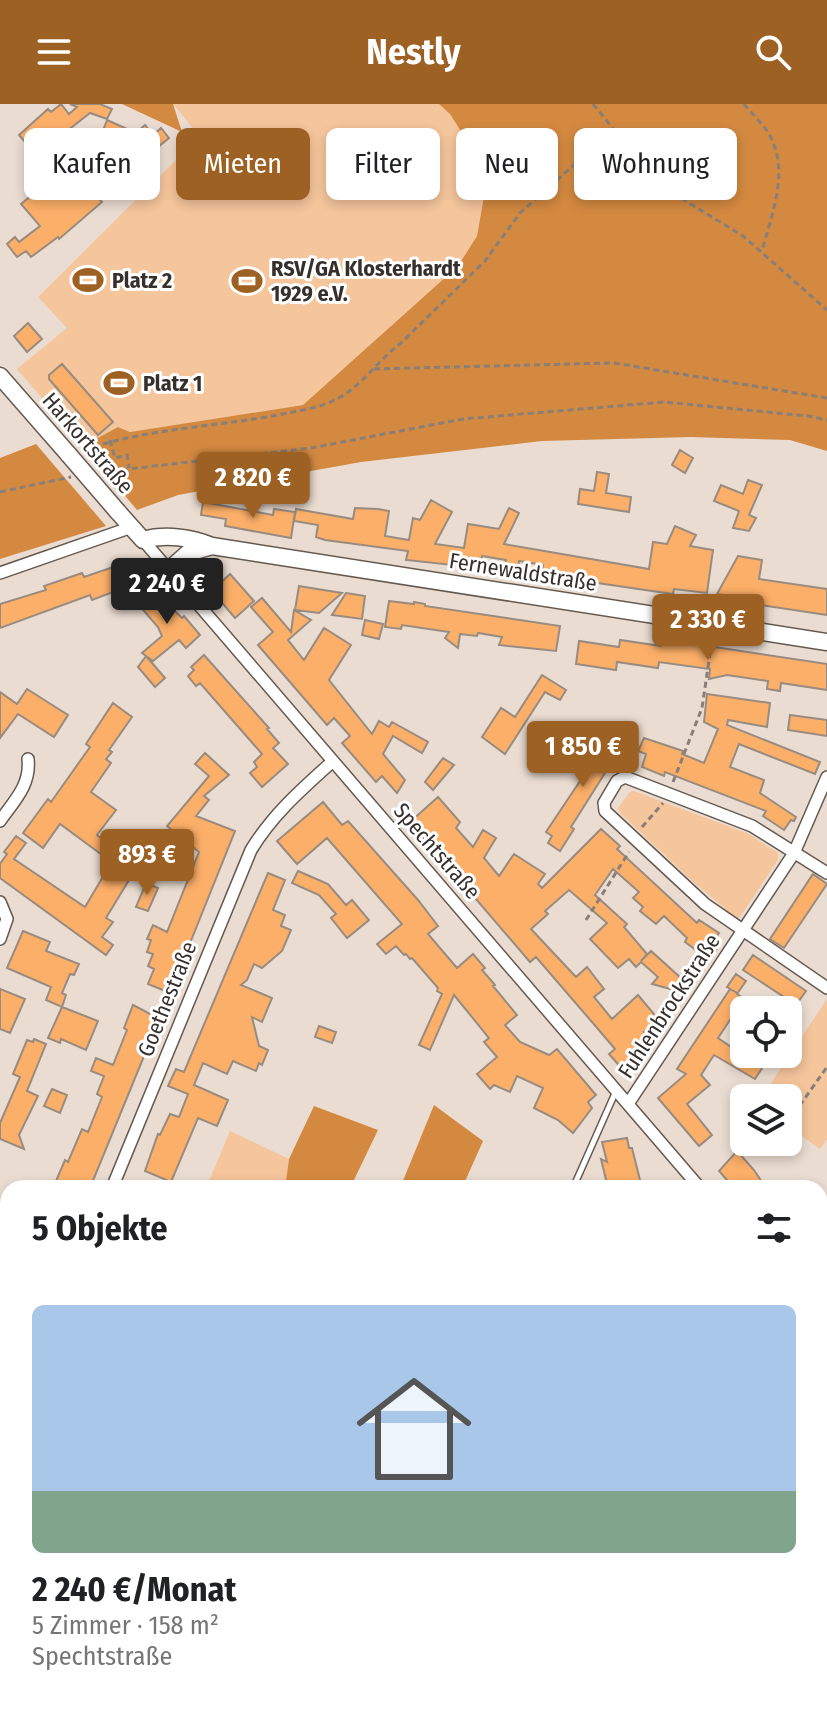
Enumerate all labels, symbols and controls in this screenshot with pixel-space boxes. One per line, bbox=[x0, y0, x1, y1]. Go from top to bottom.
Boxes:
icon: menu bbox=[32, 30, 76, 74]
text: Nestly bbox=[366, 30, 461, 74]
icon: search bbox=[751, 30, 795, 74]
chip: Kaufen bbox=[24, 128, 160, 200]
chip: Mieten bbox=[176, 128, 310, 200]
chip: Filter bbox=[326, 128, 440, 200]
chip: Neu bbox=[456, 128, 558, 200]
chip: Wohnung bbox=[574, 128, 737, 200]
place label: RSV/GA Klosterhardt 1929 e.V. bbox=[271, 255, 461, 307]
sports icon: Platz 2 bbox=[71, 263, 105, 297]
sports icon: RSV/GA Klosterhardt 1929 e.V. bbox=[230, 264, 264, 298]
place label: Platz 2 bbox=[112, 267, 172, 294]
sports icon: Platz 1 bbox=[102, 366, 136, 400]
place label: Platz 1 bbox=[143, 370, 202, 397]
street label: Harkortstraße bbox=[37, 387, 139, 499]
pin: 2 820 € bbox=[179, 452, 327, 520]
text: 2 820 € bbox=[215, 462, 291, 493]
street label: Fernewaldstraße bbox=[447, 547, 599, 597]
pin: 2 240 € bbox=[93, 558, 241, 626]
text: 2 240 € bbox=[129, 568, 205, 599]
pin: 2 330 € bbox=[634, 594, 782, 662]
text: 2 330 € bbox=[670, 604, 746, 635]
pin: 1 850 € bbox=[509, 721, 657, 789]
text: 1 850 € bbox=[545, 731, 621, 762]
street label: Spechtstraße bbox=[388, 797, 486, 905]
pin: 893 € bbox=[91, 829, 203, 897]
text: 893 € bbox=[118, 839, 176, 870]
street label: Fuhlenbrockstraße bbox=[612, 929, 726, 1083]
street label: Goethestraße bbox=[132, 938, 202, 1060]
map controls bbox=[730, 996, 802, 1156]
button: locate bbox=[730, 996, 802, 1068]
button: layers bbox=[730, 1084, 802, 1156]
icon: filters bbox=[752, 1206, 796, 1250]
text: 5 Objekte bbox=[32, 1208, 168, 1249]
icon: home bbox=[342, 1357, 486, 1501]
text: 2 240 €/Monat bbox=[32, 1569, 236, 1610]
text: 5 Zimmer · 158 m² bbox=[32, 1610, 219, 1641]
text: Spechtstraße bbox=[32, 1641, 172, 1672]

